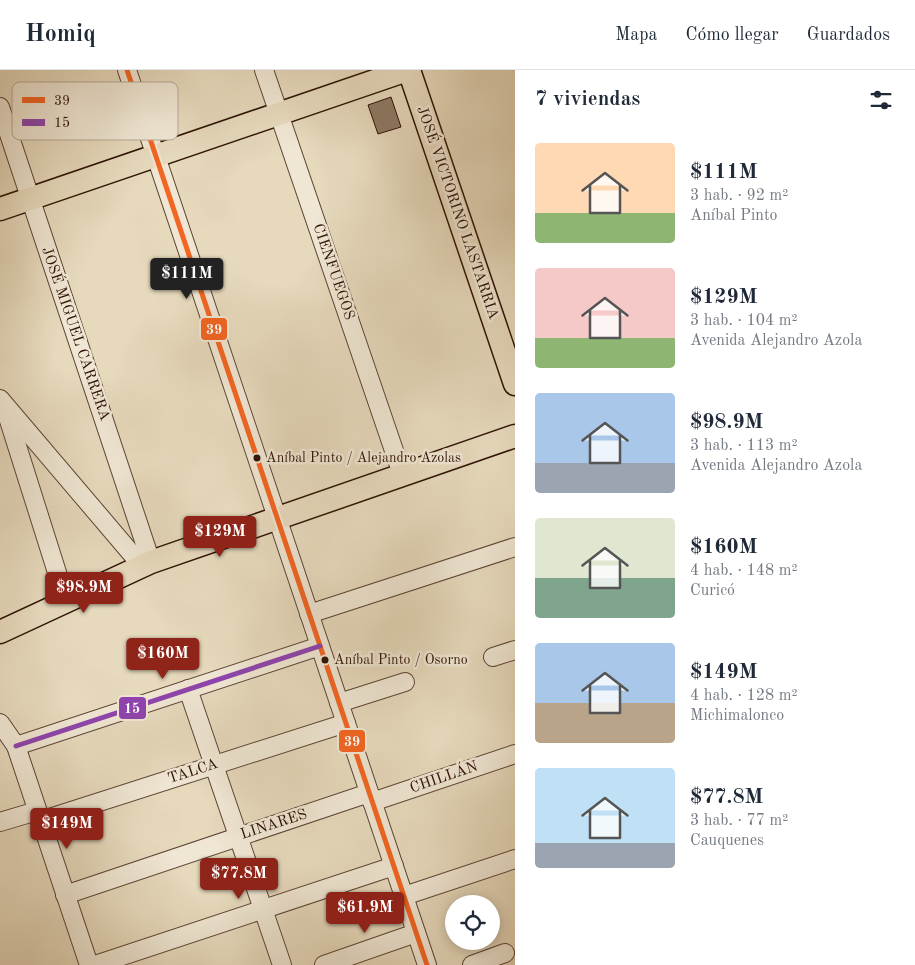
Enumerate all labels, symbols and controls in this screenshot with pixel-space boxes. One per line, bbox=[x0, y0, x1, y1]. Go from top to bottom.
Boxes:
text: Homiq bbox=[25, 23, 96, 47]
text: Mapa bbox=[615, 26, 657, 44]
text: Cómo llegar bbox=[685, 26, 779, 44]
text: Guardados bbox=[807, 26, 890, 44]
legend bbox=[12, 82, 178, 140]
icon: filters bbox=[867, 86, 895, 114]
text: 7 viviendas bbox=[535, 89, 640, 110]
text: 39 bbox=[54, 94, 70, 108]
street label: JOSÉ VICTORINO LASTARRIA bbox=[413, 103, 504, 322]
text: 15 bbox=[54, 116, 70, 130]
text: $111M bbox=[690, 162, 757, 183]
icon: home bbox=[575, 163, 635, 223]
text: 3 hab. · 92 m² bbox=[690, 188, 788, 204]
text: Aníbal Pinto bbox=[690, 208, 777, 224]
street label: CIENFUEGOS bbox=[310, 222, 356, 322]
street label: JOSÉ MIGUEL CARRERA bbox=[38, 244, 115, 423]
pin: $111M bbox=[152, 258, 222, 300]
text: $111M bbox=[161, 266, 213, 282]
text: $129M bbox=[690, 287, 757, 308]
icon: home bbox=[575, 288, 635, 348]
text: 3 hab. · 104 m² bbox=[690, 313, 798, 329]
line badge: 39 bbox=[200, 317, 228, 341]
text: 39 bbox=[206, 323, 222, 337]
text: Avenida Alejandro Azola bbox=[690, 333, 862, 349]
text: $98.9M bbox=[690, 412, 763, 433]
icon: home bbox=[575, 413, 635, 473]
text: 3 hab. · 113 m² bbox=[690, 438, 798, 454]
place label: Aníbal Pinto / Alejandro Azolas bbox=[266, 451, 461, 465]
marker: Aníbal Pinto / Alejandro Azolas bbox=[252, 453, 262, 463]
text: Avenida Alejandro Azola bbox=[690, 458, 862, 474]
pin: $129M bbox=[185, 516, 255, 558]
text: $129M bbox=[194, 524, 246, 540]
text: $160M bbox=[690, 537, 757, 558]
icon: home bbox=[575, 538, 635, 598]
text: 4 hab. · 148 m² bbox=[690, 563, 798, 579]
pin: $98.9M bbox=[43, 572, 125, 614]
text: $98.9M bbox=[56, 580, 112, 596]
text: Curicó bbox=[690, 583, 735, 599]
pin: $160M bbox=[128, 638, 198, 680]
text: $160M bbox=[137, 646, 189, 662]
place label: Aníbal Pinto / Osorno bbox=[334, 653, 468, 667]
marker: Aníbal Pinto / Osorno bbox=[320, 655, 330, 665]
text: $149M bbox=[690, 662, 757, 683]
icon: home bbox=[575, 663, 635, 723]
text: 4 hab. · 128 m² bbox=[690, 688, 798, 704]
line badge: 15 bbox=[118, 696, 147, 720]
text: 15 bbox=[124, 702, 140, 716]
text: Michimalonco bbox=[690, 708, 784, 724]
line badge: 39 bbox=[338, 729, 366, 753]
text: 39 bbox=[344, 735, 360, 749]
street label: CHILLÁN bbox=[407, 756, 480, 797]
street label: TALCA bbox=[166, 757, 220, 787]
text: $77.8M bbox=[690, 787, 763, 808]
icon: home bbox=[575, 788, 635, 848]
street label: LINARES bbox=[239, 807, 309, 843]
pin: $149M bbox=[32, 808, 102, 850]
text: 3 hab. · 77 m² bbox=[690, 813, 788, 829]
text: $149M bbox=[41, 816, 93, 832]
text: Cauquenes bbox=[690, 833, 764, 849]
pin: $77.8M bbox=[198, 858, 280, 900]
text: $77.8M bbox=[211, 866, 267, 882]
pin: $61.9M bbox=[324, 892, 406, 934]
map controls bbox=[445, 895, 500, 950]
button: locate bbox=[445, 895, 500, 950]
text: $61.9M bbox=[337, 900, 393, 916]

